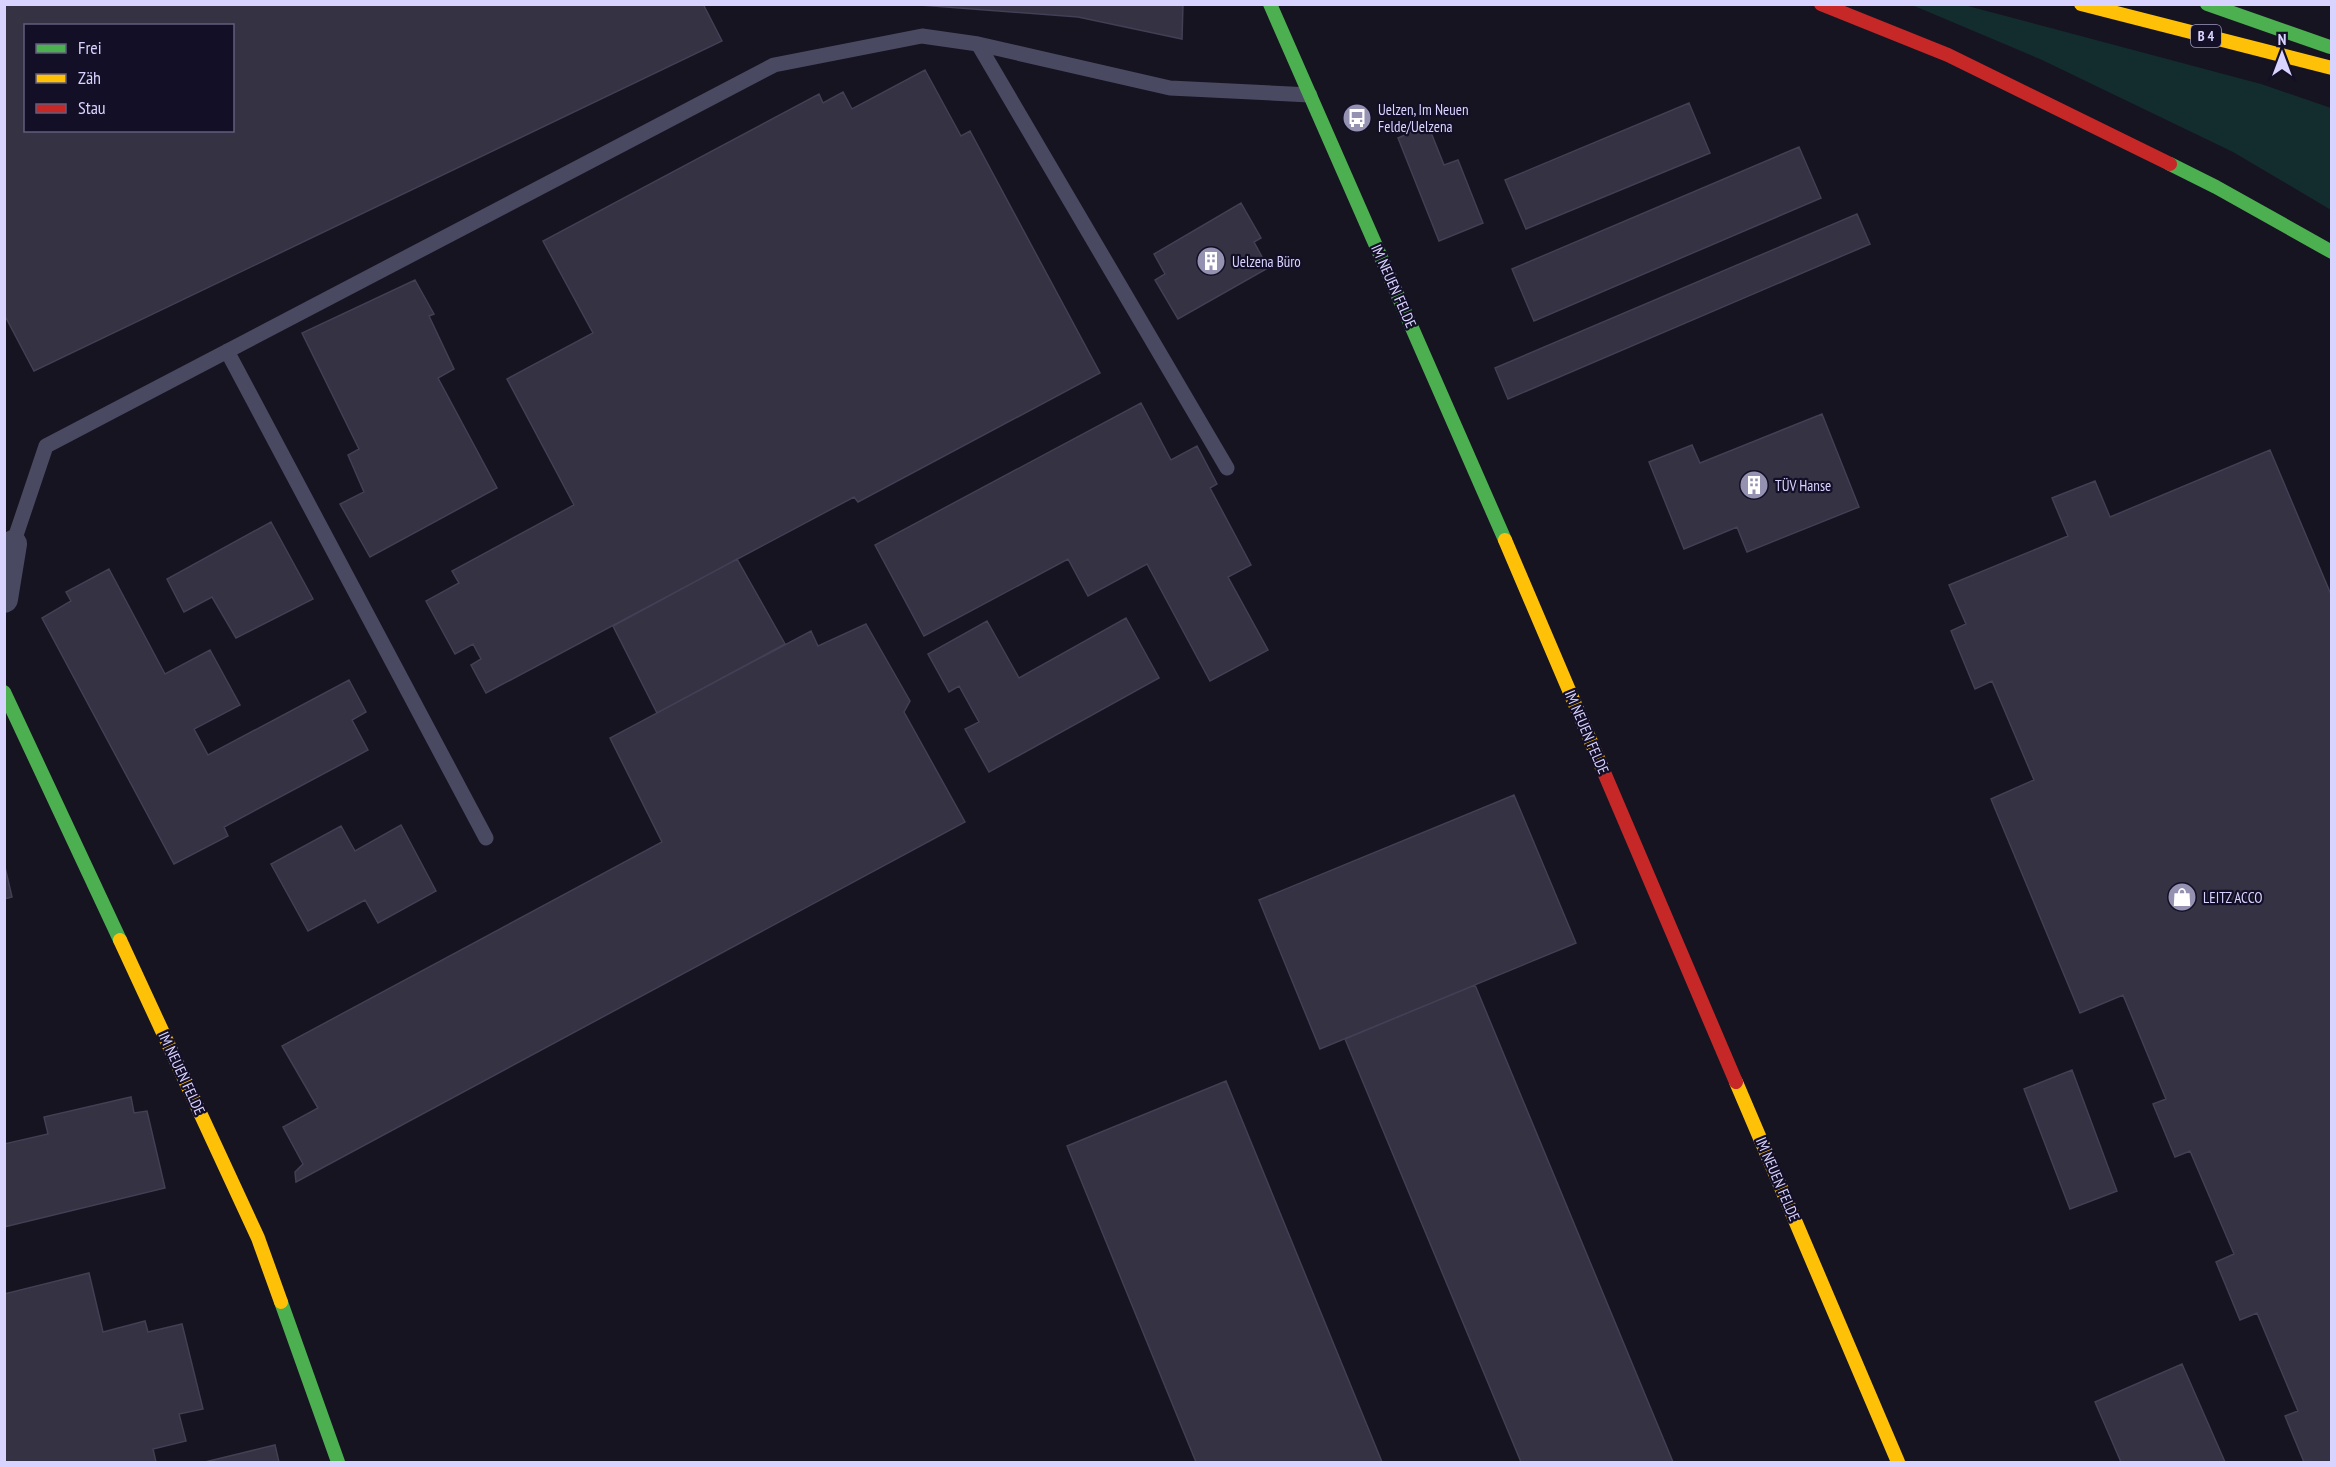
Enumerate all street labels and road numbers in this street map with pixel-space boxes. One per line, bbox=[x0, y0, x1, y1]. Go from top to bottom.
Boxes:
road number: B 4 bbox=[2191, 25, 2221, 47]
street label: IM NEUEN FELDE bbox=[1367, 241, 1421, 331]
street label: IM NEUEN FELDE bbox=[1561, 687, 1613, 777]
street label: IM NEUEN FELDE bbox=[154, 1028, 210, 1118]
street label: IM NEUEN FELDE bbox=[1752, 1134, 1804, 1224]

